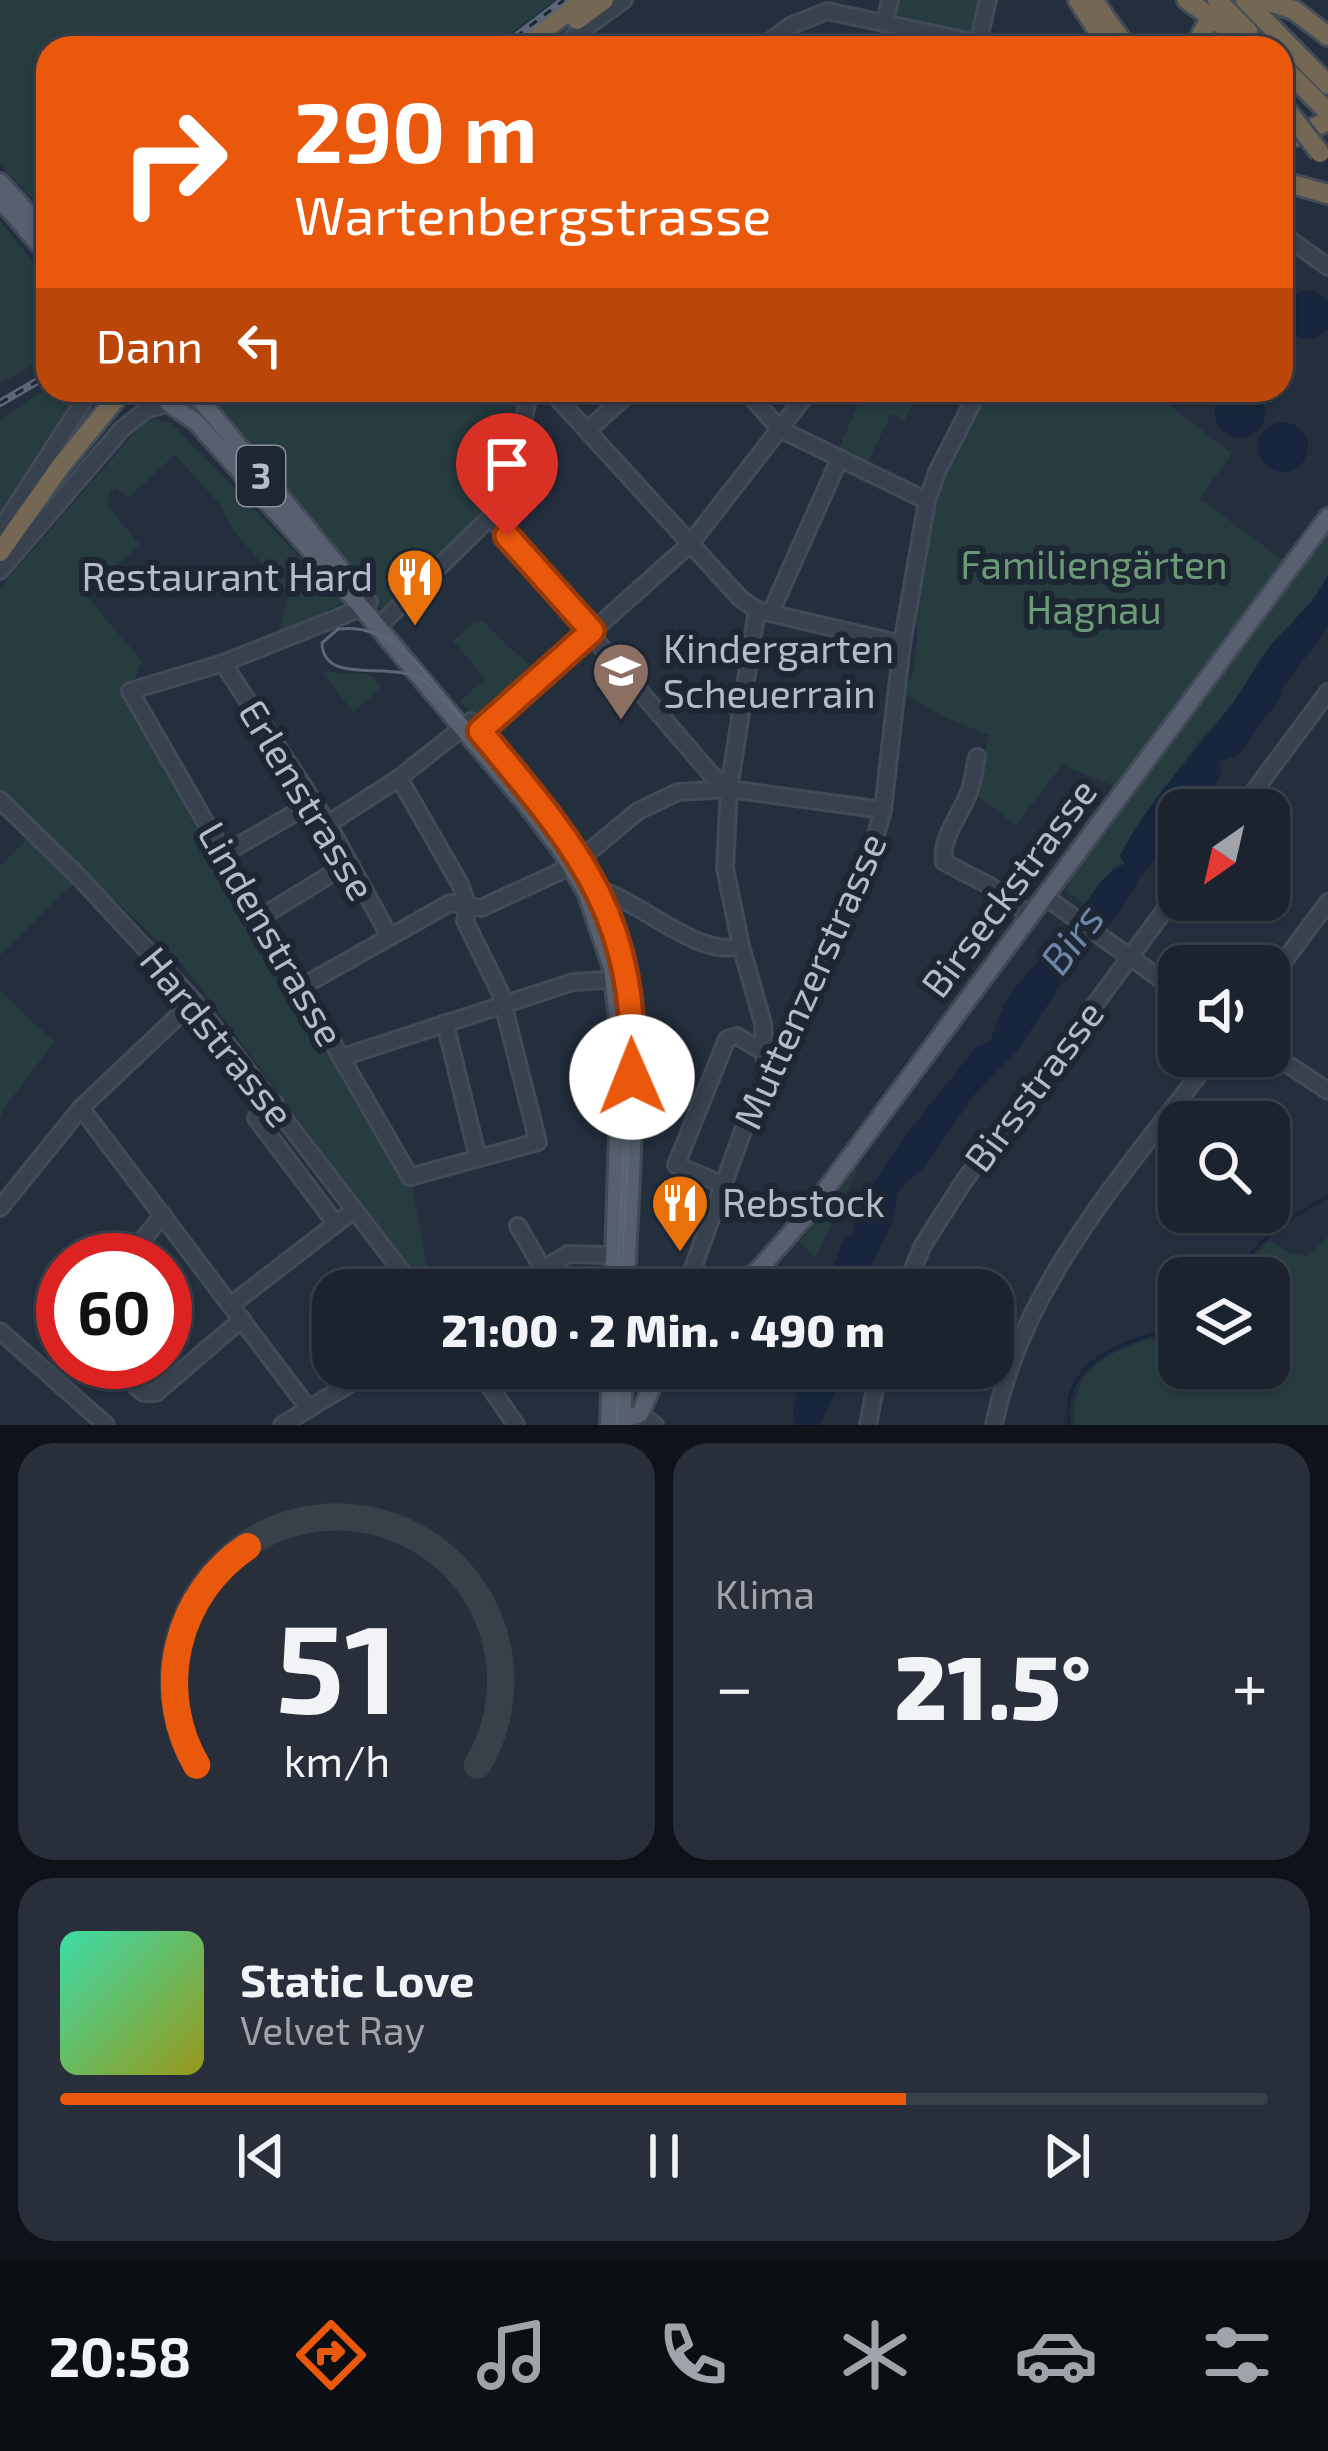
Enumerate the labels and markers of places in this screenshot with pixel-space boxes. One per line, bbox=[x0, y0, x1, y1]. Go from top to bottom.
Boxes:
pin bbox=[456, 413, 558, 536]
restaurant icon: Restaurant Hard bbox=[384, 546, 446, 628]
place label: Restaurant Hard bbox=[82, 552, 373, 599]
place label: Kindergarten Scheuerrain bbox=[663, 624, 894, 716]
school or university icon: Kindergarten Scheuerrain bbox=[590, 640, 652, 722]
restaurant icon: Rebstock bbox=[649, 1172, 711, 1254]
place label: Rebstock bbox=[722, 1178, 885, 1225]

